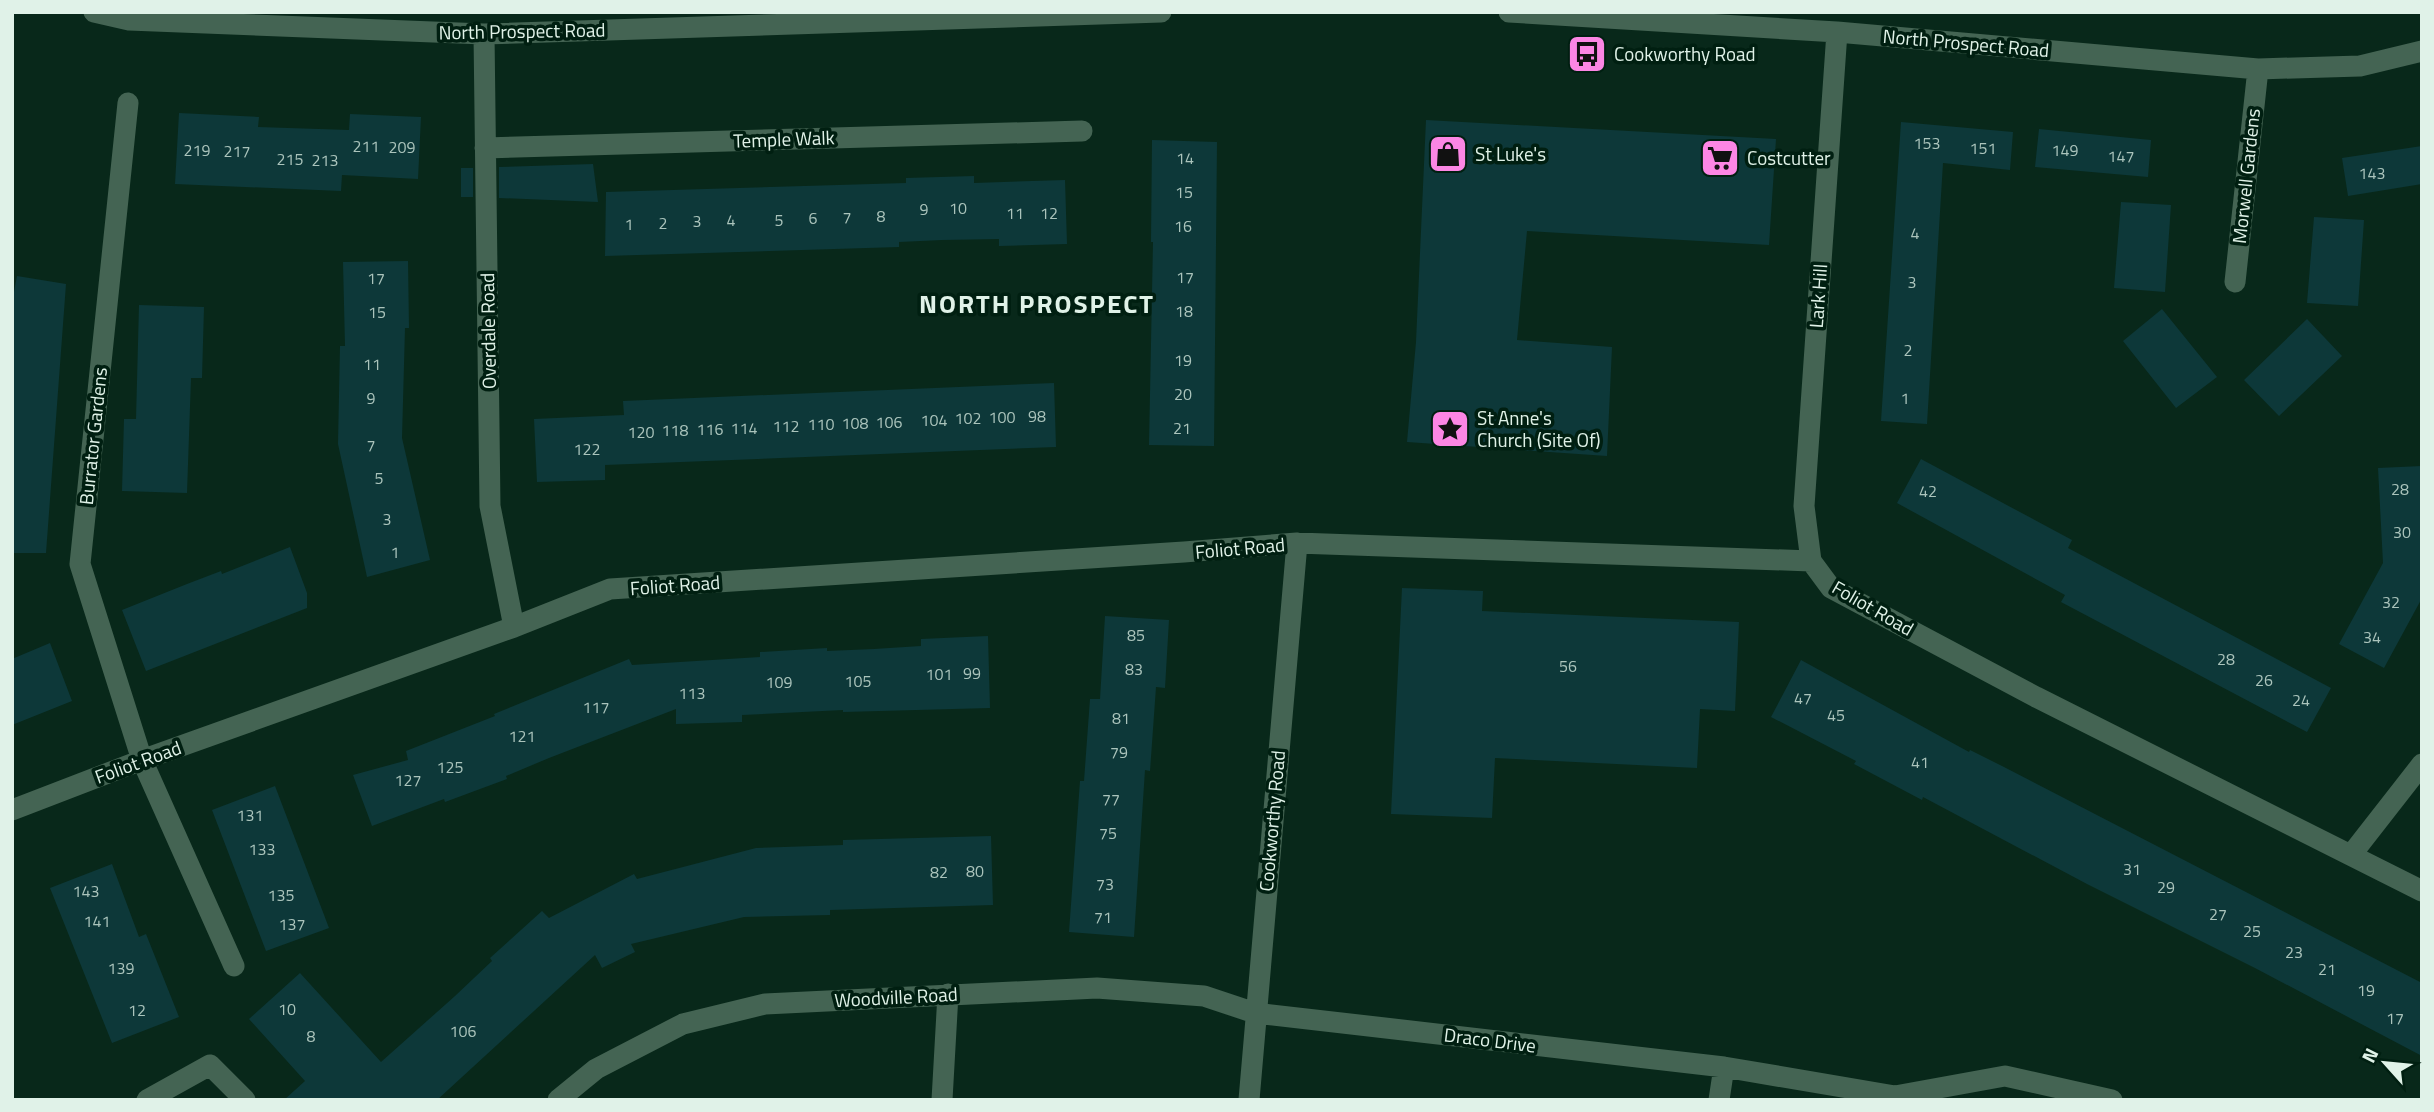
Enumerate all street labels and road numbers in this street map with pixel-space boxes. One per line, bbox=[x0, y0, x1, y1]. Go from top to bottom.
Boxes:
street label: North Prospect Road bbox=[438, 15, 606, 46]
street label: North Prospect Road bbox=[1882, 21, 2050, 64]
street label: Morwell Gardens bbox=[2224, 107, 2267, 245]
street label: Temple Walk bbox=[733, 122, 835, 155]
street label: Lark Hill bbox=[1801, 263, 1834, 329]
street label: Overdale Road bbox=[472, 273, 503, 389]
street label: Burrator Gardens bbox=[71, 366, 114, 506]
street label: Foliot Road bbox=[1194, 529, 1286, 566]
street label: Foliot Road bbox=[629, 567, 721, 602]
street label: Foliot Road bbox=[1827, 572, 1920, 643]
street label: Foliot Road bbox=[90, 732, 185, 791]
street label: Cookworthy Road bbox=[1251, 749, 1292, 893]
street label: Woodville Road bbox=[834, 979, 958, 1014]
street label: Draco Drive bbox=[1442, 1019, 1538, 1060]

